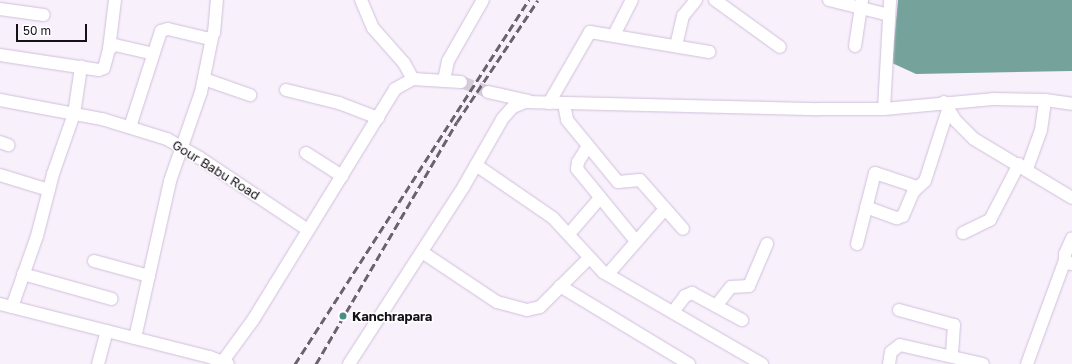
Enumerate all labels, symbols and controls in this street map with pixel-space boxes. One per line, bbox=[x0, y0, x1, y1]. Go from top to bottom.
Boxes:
scale bar bbox=[18, 16, 89, 42]
text: 50 m bbox=[23, 23, 51, 38]
street label: Gour Babu Road bbox=[169, 137, 263, 203]
place label: Kanchrapara bbox=[352, 308, 432, 324]
marker: Kanchrapara bbox=[337, 310, 349, 322]

